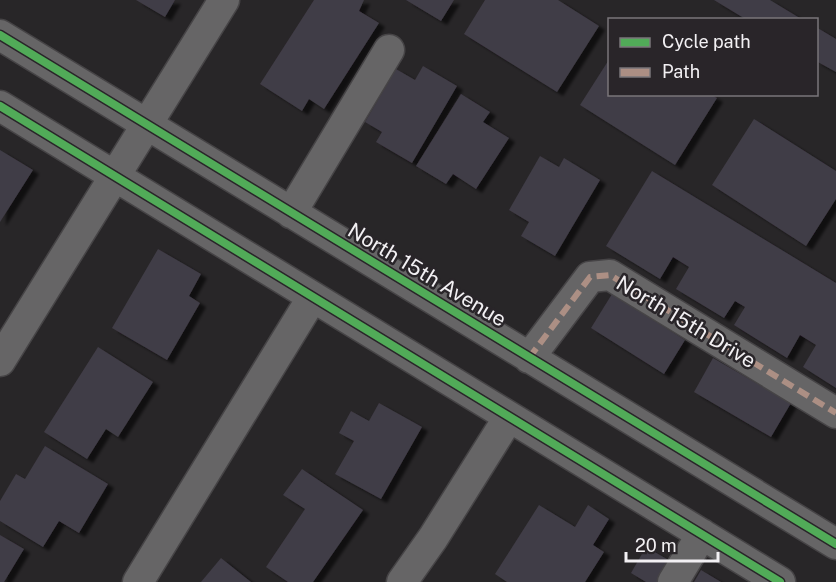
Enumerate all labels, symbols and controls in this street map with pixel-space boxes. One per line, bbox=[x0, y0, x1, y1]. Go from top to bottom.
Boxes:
legend bbox=[608, 18, 818, 96]
text: Cycle path bbox=[662, 31, 751, 52]
text: Path bbox=[662, 61, 700, 82]
street label: North 15th Avenue bbox=[344, 217, 511, 332]
street label: North 15th Drive bbox=[612, 270, 761, 373]
scale bar bbox=[626, 525, 718, 563]
text: 20 m bbox=[635, 535, 677, 556]

